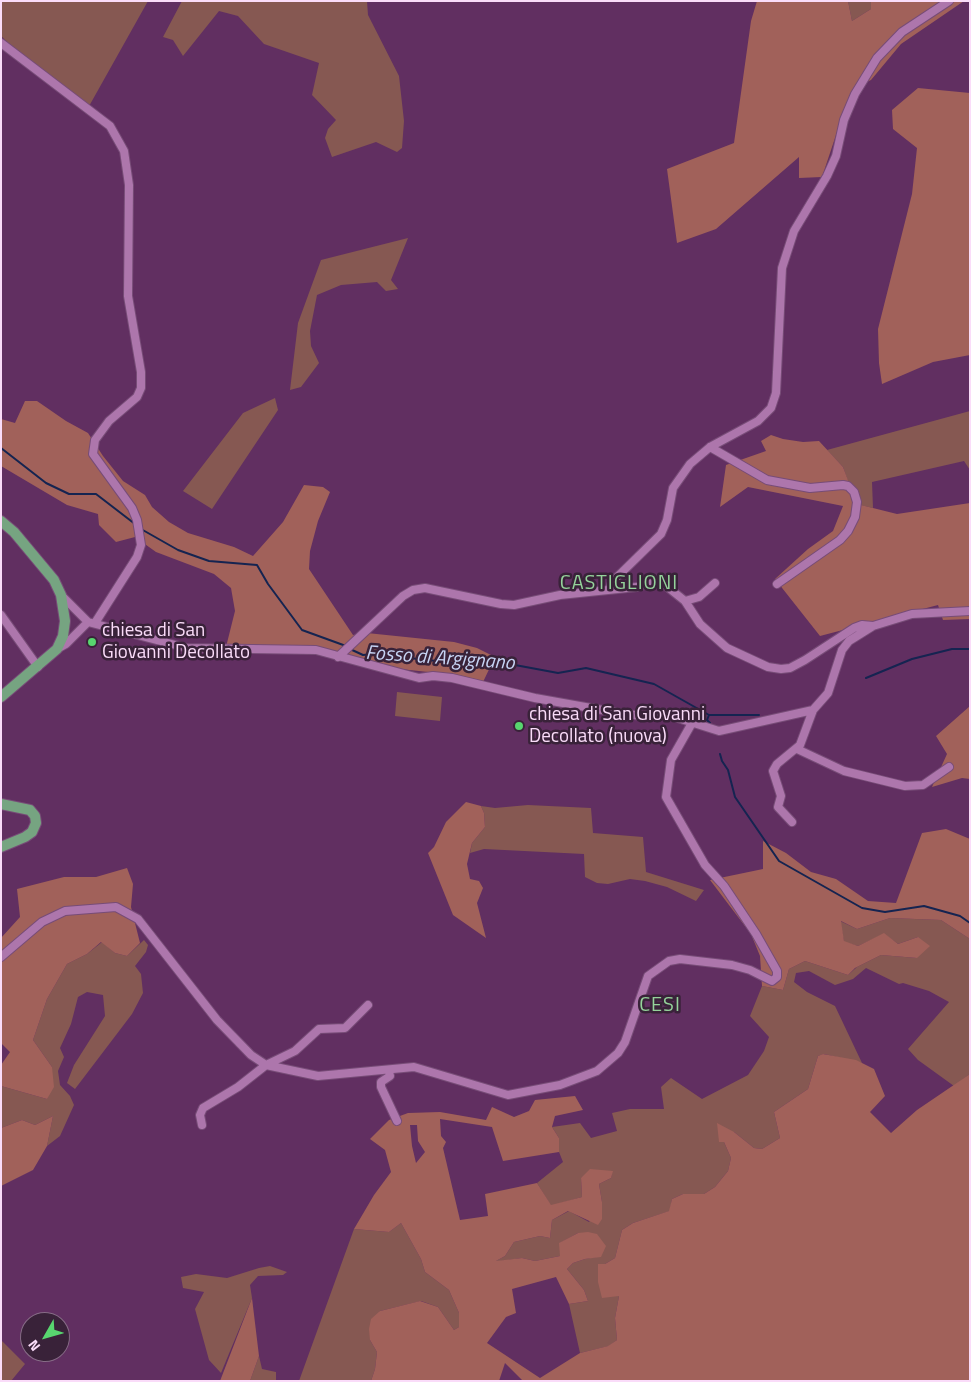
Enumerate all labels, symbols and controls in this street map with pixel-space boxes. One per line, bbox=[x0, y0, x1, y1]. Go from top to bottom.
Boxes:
district label: CASTIGLIONI bbox=[558, 572, 680, 596]
place label: chiesa di San Giovanni Decollato bbox=[102, 620, 250, 664]
marker: chiesa di San Giovanni Decollato bbox=[86, 636, 98, 648]
water label: Fosso di Argignano bbox=[365, 642, 515, 676]
place label: chiesa di San Giovanni Decollato (nuova) bbox=[529, 704, 705, 748]
marker: chiesa di San Giovanni Decollato (nuova) bbox=[513, 720, 525, 732]
district label: CESI bbox=[639, 994, 681, 1018]
north arrow bbox=[20, 1312, 70, 1362]
text: N bbox=[22, 1336, 45, 1356]

